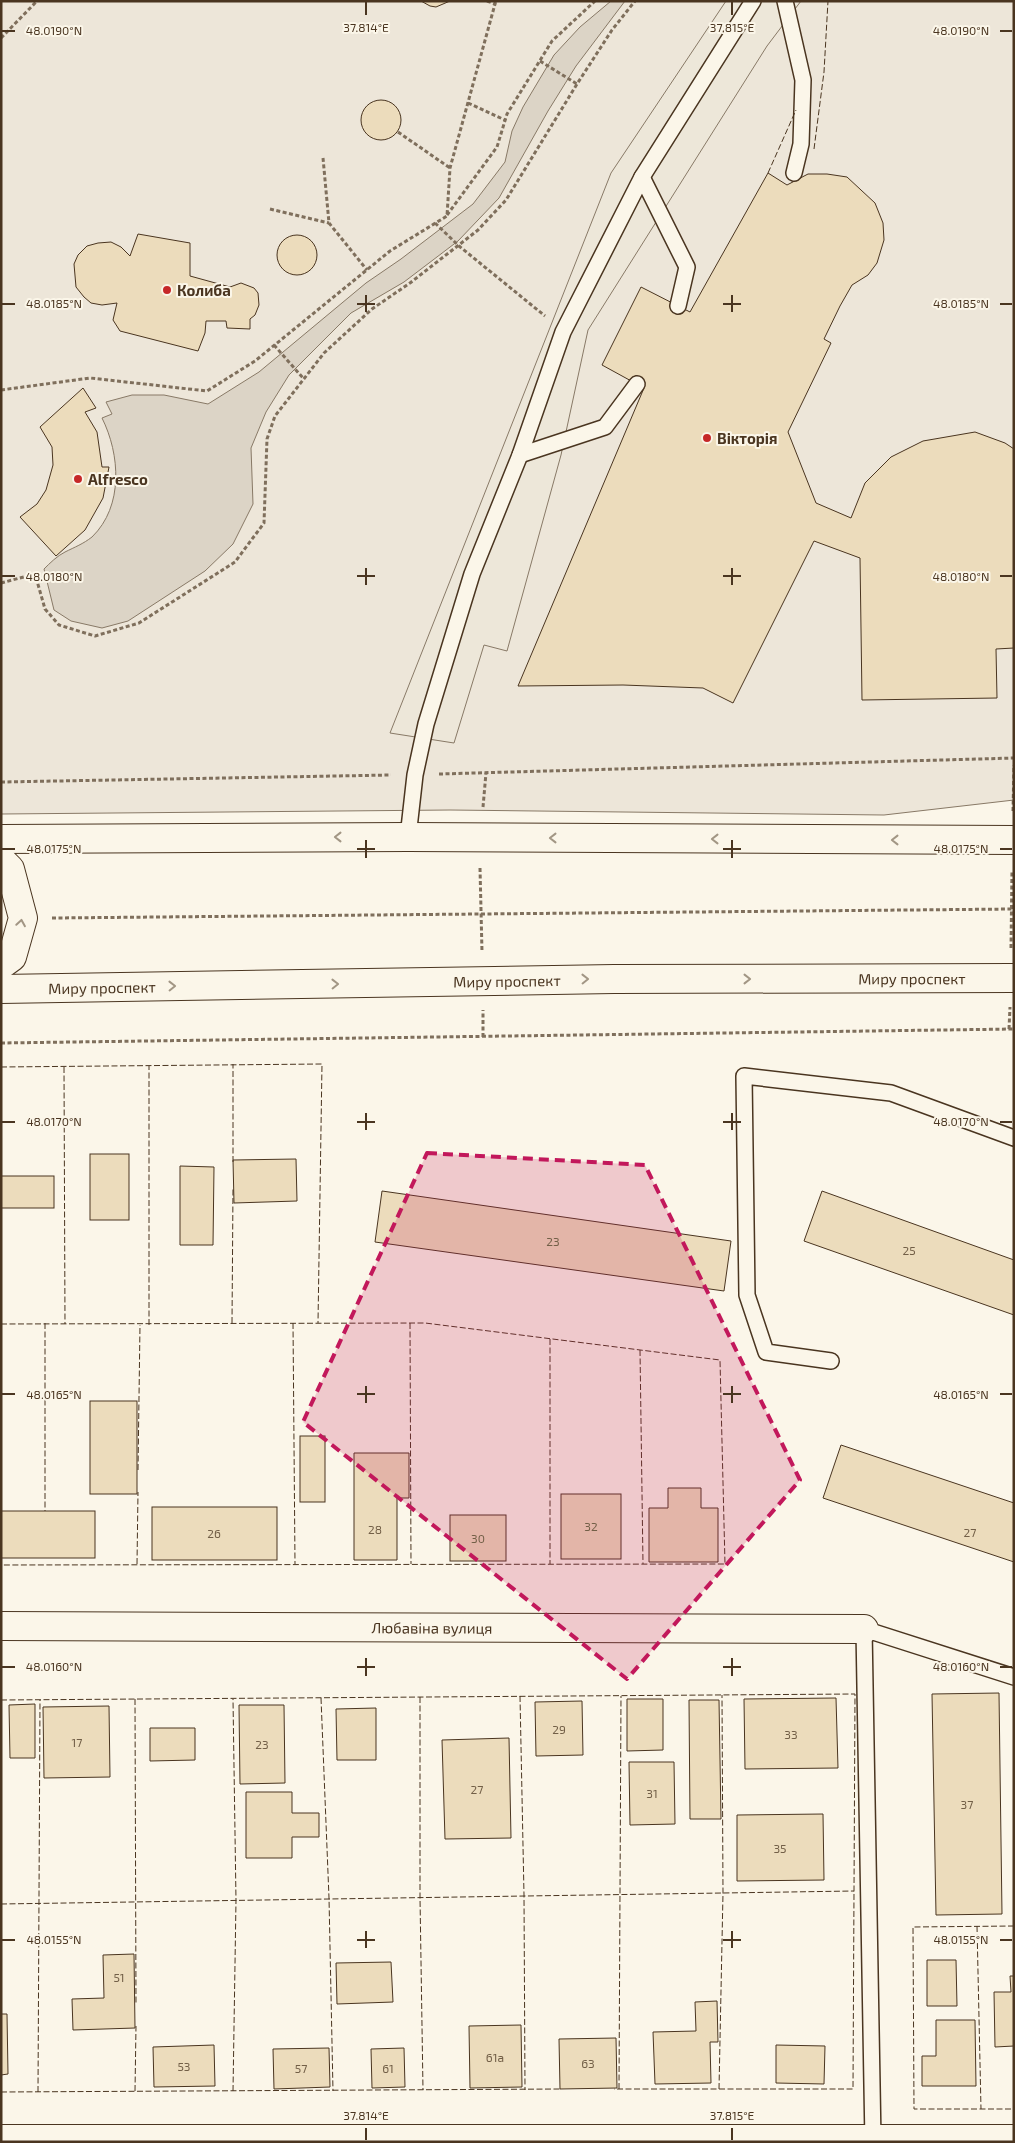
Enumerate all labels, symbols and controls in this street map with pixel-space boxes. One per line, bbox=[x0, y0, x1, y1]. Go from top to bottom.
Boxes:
text: 37.814°E bbox=[343, 20, 389, 34]
text: 37.815°E bbox=[710, 20, 755, 34]
text: 48.0190°N bbox=[26, 23, 82, 37]
text: 48.0190°N bbox=[933, 23, 989, 37]
place label: Колиба bbox=[177, 281, 231, 299]
marker: Колиба bbox=[161, 284, 173, 296]
text: 48.0185°N bbox=[26, 296, 82, 310]
text: 48.0185°N bbox=[933, 296, 989, 310]
place label: Вікторія bbox=[717, 429, 778, 447]
marker: Вікторія bbox=[701, 432, 713, 444]
place label: Alfresco bbox=[88, 470, 148, 488]
marker: Alfresco bbox=[72, 473, 84, 485]
text: 48.0180°N bbox=[26, 569, 82, 583]
text: 48.0180°N bbox=[933, 569, 989, 583]
one-way arrow bbox=[333, 832, 341, 842]
one-way arrow bbox=[548, 833, 556, 843]
one-way arrow bbox=[711, 834, 718, 844]
one-way arrow bbox=[891, 835, 898, 845]
text: 48.0175°N bbox=[27, 841, 81, 855]
text: 48.0175°N bbox=[934, 841, 988, 855]
one-way arrow bbox=[15, 918, 25, 927]
street label: Миру проспект bbox=[858, 969, 966, 988]
street label: Миру проспект bbox=[453, 971, 561, 991]
one-way arrow bbox=[581, 974, 589, 985]
one-way arrow bbox=[744, 974, 752, 984]
street label: Миру проспект bbox=[48, 977, 156, 998]
one-way arrow bbox=[332, 979, 339, 989]
one-way arrow bbox=[169, 981, 177, 992]
text: 48.0170°N bbox=[26, 1114, 82, 1128]
text: 48.0170°N bbox=[933, 1114, 989, 1128]
house number: 23 bbox=[546, 1234, 560, 1248]
house number: 25 bbox=[902, 1243, 916, 1257]
text: 48.0165°N bbox=[26, 1387, 82, 1401]
text: 48.0165°N bbox=[933, 1387, 989, 1401]
house number: 32 bbox=[584, 1519, 598, 1533]
house number: 28 bbox=[368, 1522, 382, 1536]
house number: 27 bbox=[964, 1525, 976, 1539]
house number: 26 bbox=[207, 1526, 221, 1540]
house number: 30 bbox=[471, 1531, 485, 1545]
street label: Любавіна вулиця bbox=[371, 1618, 493, 1638]
text: 48.0160°N bbox=[26, 1659, 82, 1673]
text: 48.0160°N bbox=[933, 1659, 989, 1673]
house number: 29 bbox=[552, 1722, 566, 1736]
house number: 33 bbox=[784, 1727, 798, 1741]
house number: 17 bbox=[72, 1735, 82, 1749]
house number: 23 bbox=[255, 1737, 269, 1751]
house number: 27 bbox=[471, 1782, 483, 1796]
house number: 31 bbox=[646, 1786, 658, 1800]
house number: 37 bbox=[961, 1797, 973, 1811]
house number: 35 bbox=[773, 1841, 787, 1855]
text: 48.0155°N bbox=[26, 1932, 82, 1946]
text: 48.0155°N bbox=[933, 1932, 989, 1946]
house number: 51 bbox=[113, 1970, 125, 1984]
house number: 61а bbox=[486, 2050, 504, 2064]
house number: 63 bbox=[581, 2056, 595, 2070]
house number: 53 bbox=[177, 2059, 191, 2073]
house number: 57 bbox=[295, 2061, 307, 2075]
house number: 61 bbox=[382, 2061, 394, 2075]
text: 37.814°E bbox=[343, 2108, 389, 2122]
text: 37.815°E bbox=[710, 2108, 755, 2122]

